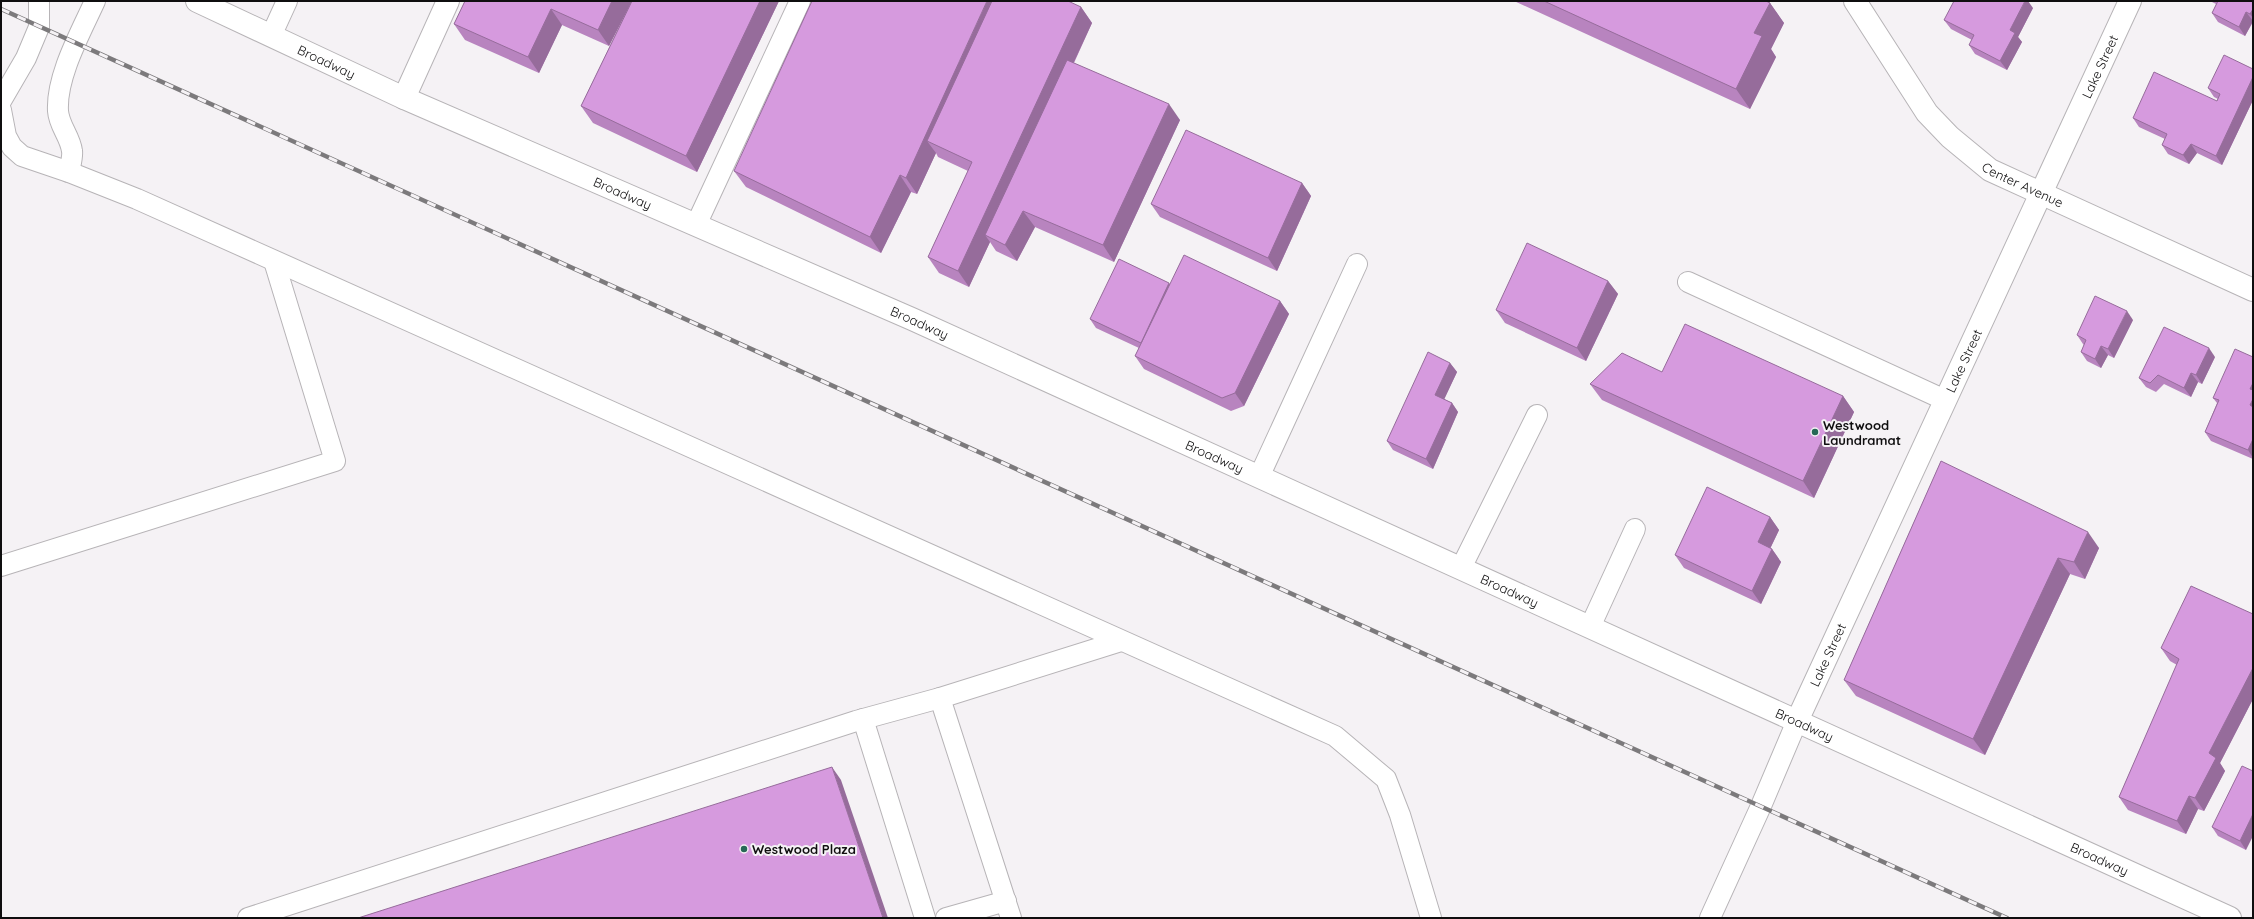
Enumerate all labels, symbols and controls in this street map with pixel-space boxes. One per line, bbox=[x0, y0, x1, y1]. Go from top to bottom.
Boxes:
street label: Lake Street bbox=[2078, 32, 2121, 101]
street label: Broadway bbox=[295, 41, 358, 82]
street label: Center Avenue bbox=[1978, 159, 2066, 210]
street label: Broadway bbox=[591, 173, 654, 213]
street label: Broadway bbox=[888, 303, 951, 343]
street label: Lake Street bbox=[1942, 326, 1985, 395]
place label: Westwood Laundramat bbox=[1823, 417, 1901, 448]
marker: Westwood Laundramat bbox=[1810, 427, 1820, 437]
street label: Broadway bbox=[1183, 436, 1246, 477]
street label: Broadway bbox=[1478, 570, 1541, 611]
street label: Lake Street bbox=[1806, 621, 1849, 689]
street label: Broadway bbox=[1773, 705, 1836, 745]
street label: Broadway bbox=[2068, 839, 2131, 879]
place label: Westwood Plaza bbox=[752, 841, 856, 857]
marker: Westwood Plaza bbox=[739, 844, 749, 854]

